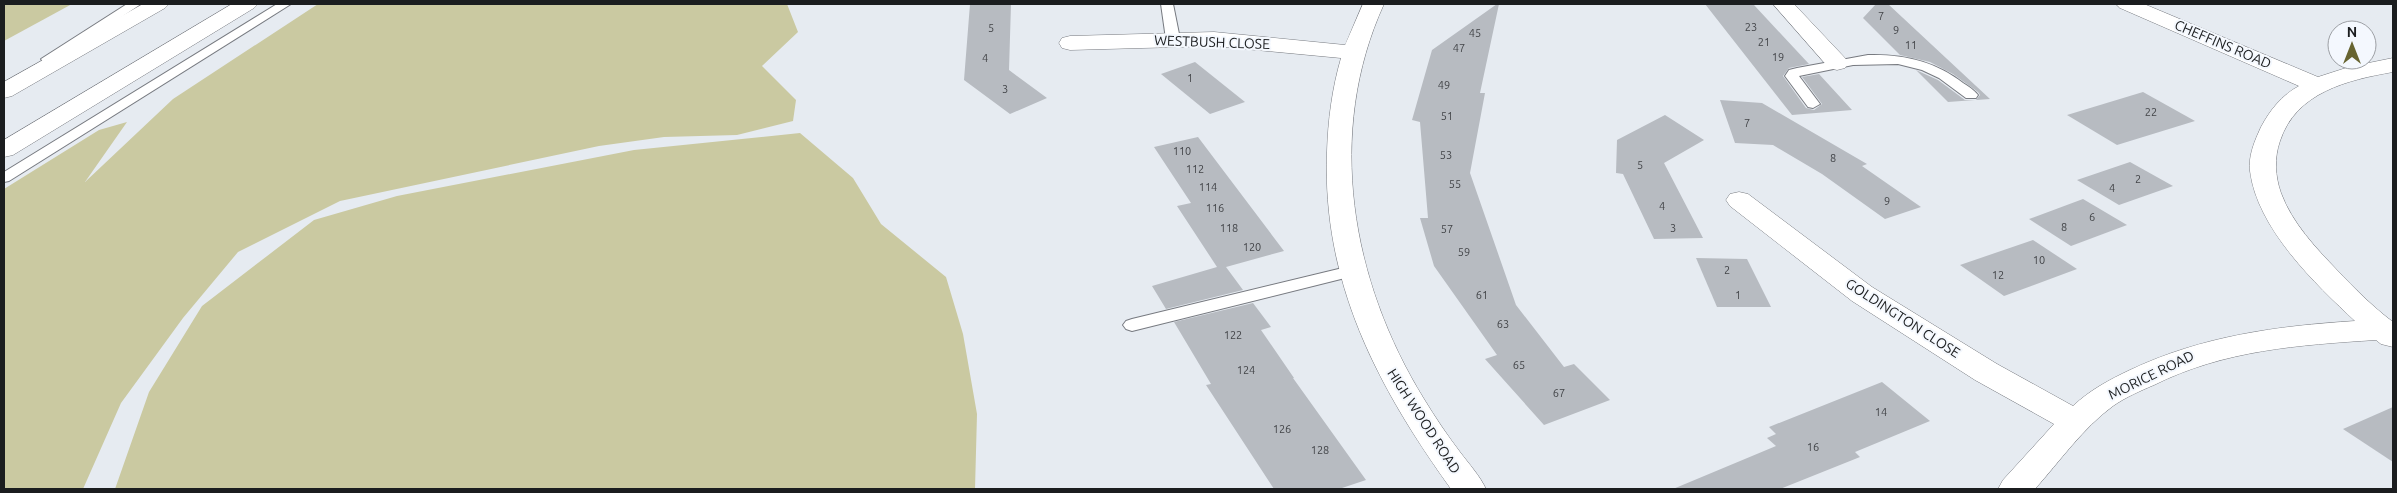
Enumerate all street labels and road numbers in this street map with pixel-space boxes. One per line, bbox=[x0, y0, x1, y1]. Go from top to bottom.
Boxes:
street label: CHEFFINS ROAD bbox=[2172, 16, 2274, 72]
street label: WESTBUSH CLOSE bbox=[1154, 32, 1270, 52]
street label: GOLDINGTON CLOSE bbox=[1843, 275, 1963, 361]
street label: MORICE ROAD bbox=[2106, 347, 2197, 403]
street label: HIGH WOOD ROAD bbox=[1384, 366, 1464, 477]

